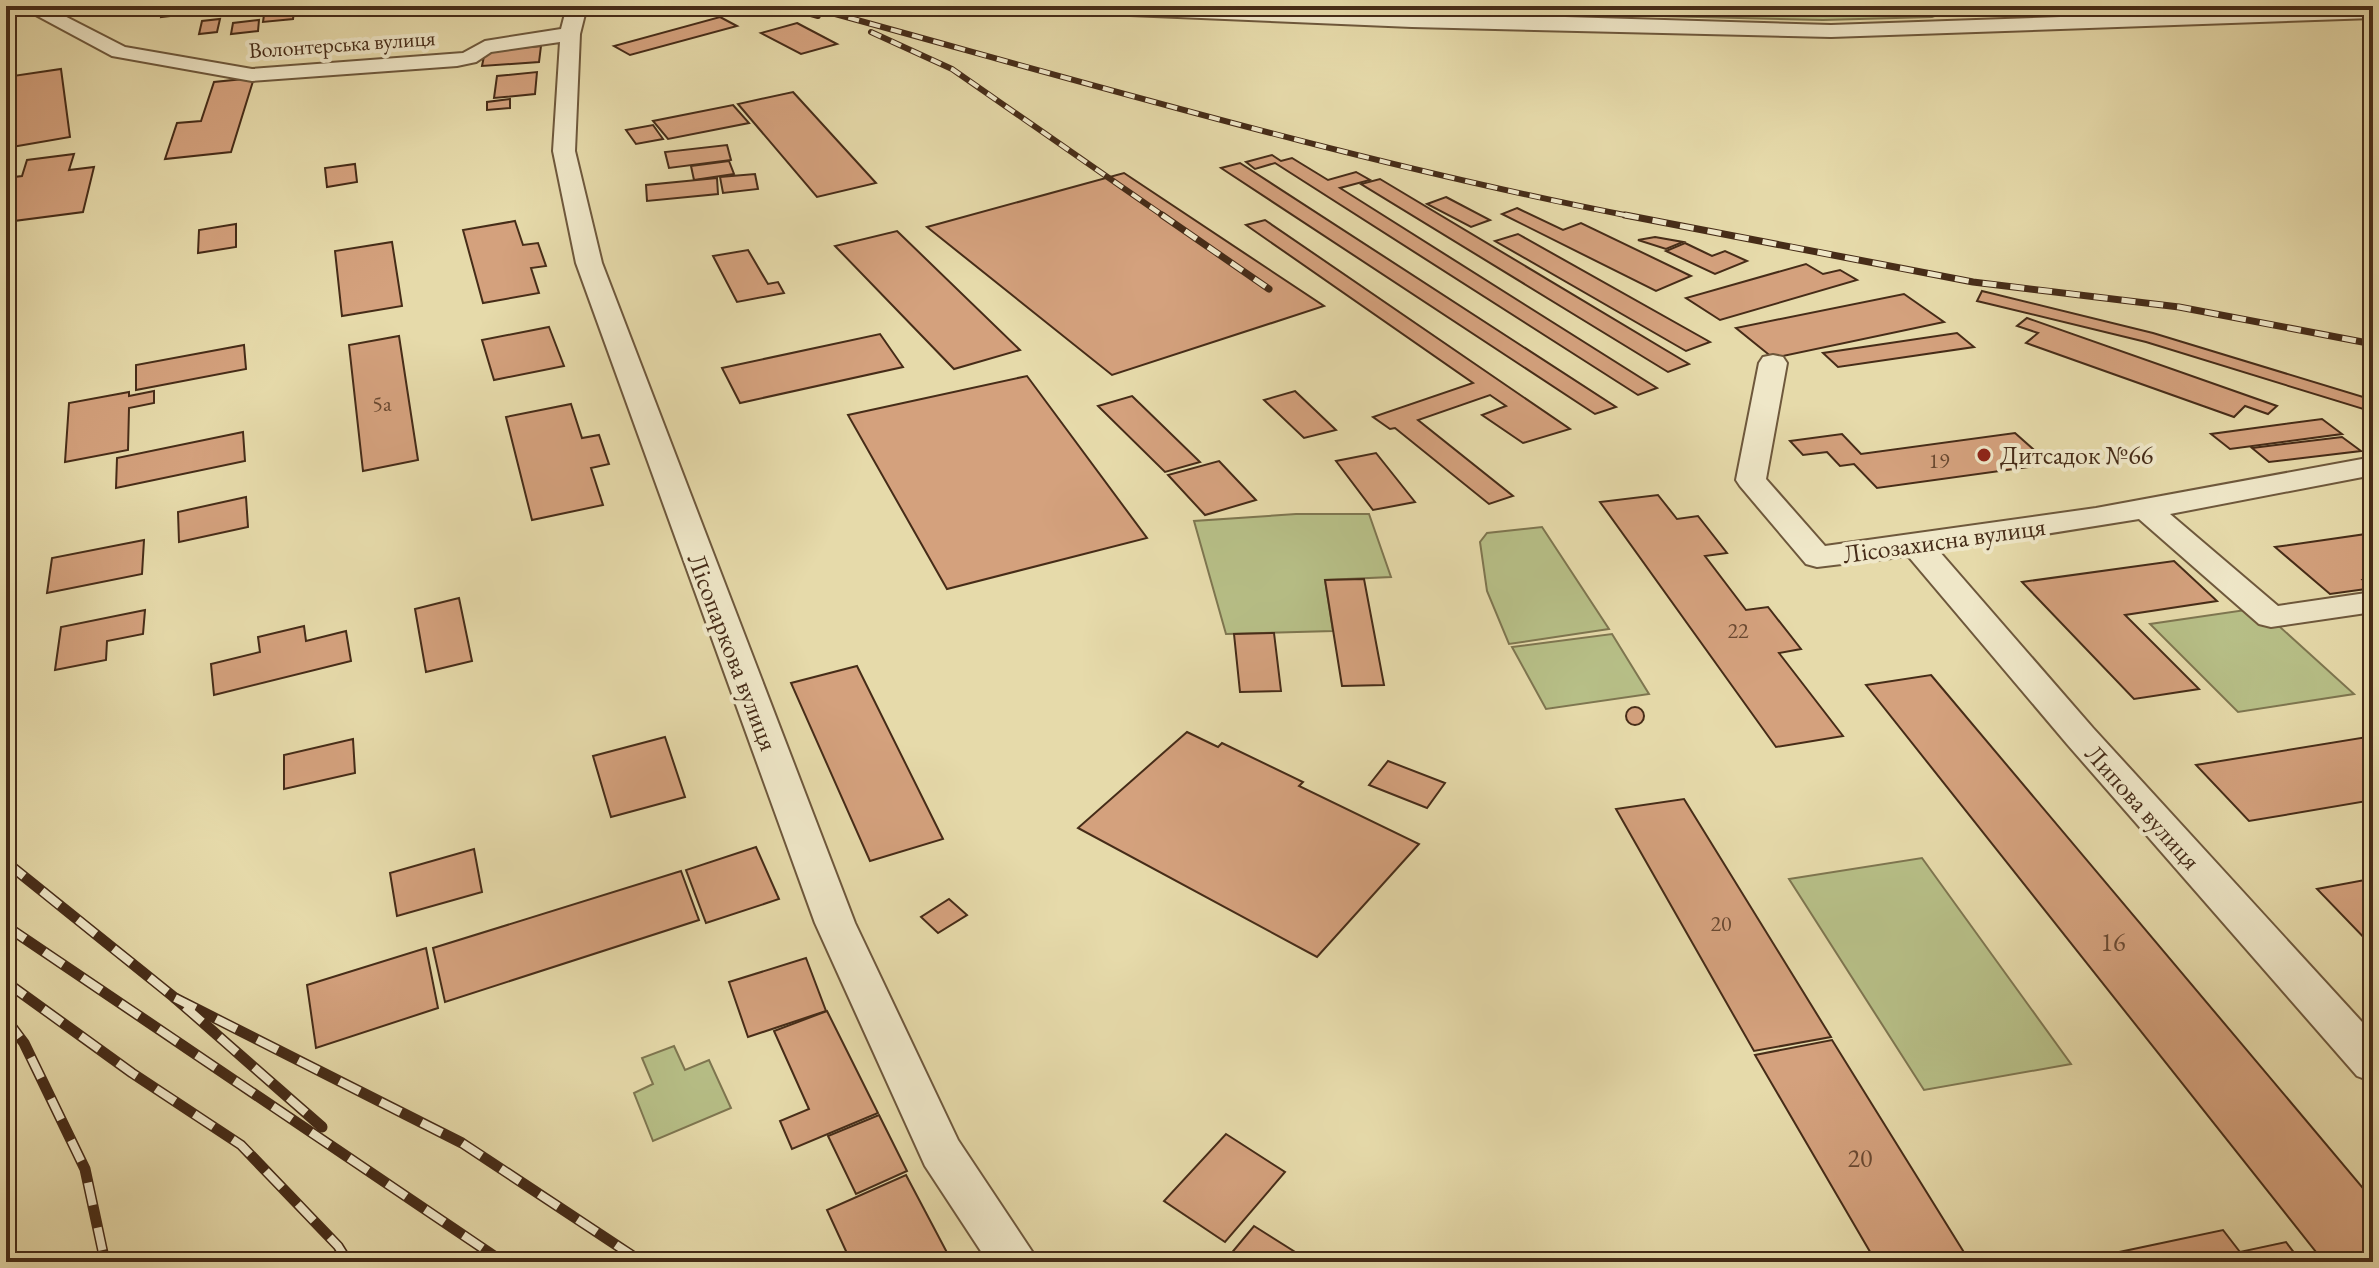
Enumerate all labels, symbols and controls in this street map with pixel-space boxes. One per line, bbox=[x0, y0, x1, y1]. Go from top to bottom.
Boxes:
street label: Волонтерська вулиця bbox=[248, 23, 437, 65]
house number: 5а bbox=[372, 389, 392, 418]
place label: Дитсадок №66 bbox=[2000, 438, 2153, 472]
house number: 19 bbox=[1928, 446, 1950, 475]
marker: Дитсадок №66 bbox=[1975, 446, 1993, 464]
street label: Лісозахисна вулиця bbox=[1840, 509, 2048, 571]
street label: Лісопаркова вулиця bbox=[680, 548, 786, 756]
house number: 22 bbox=[1727, 616, 1749, 645]
street label: Липова вулиця bbox=[2078, 737, 2208, 877]
house number: 20 bbox=[1710, 909, 1732, 938]
house number: 16 bbox=[2101, 925, 2125, 959]
house number: 20 bbox=[1848, 1141, 1872, 1175]

